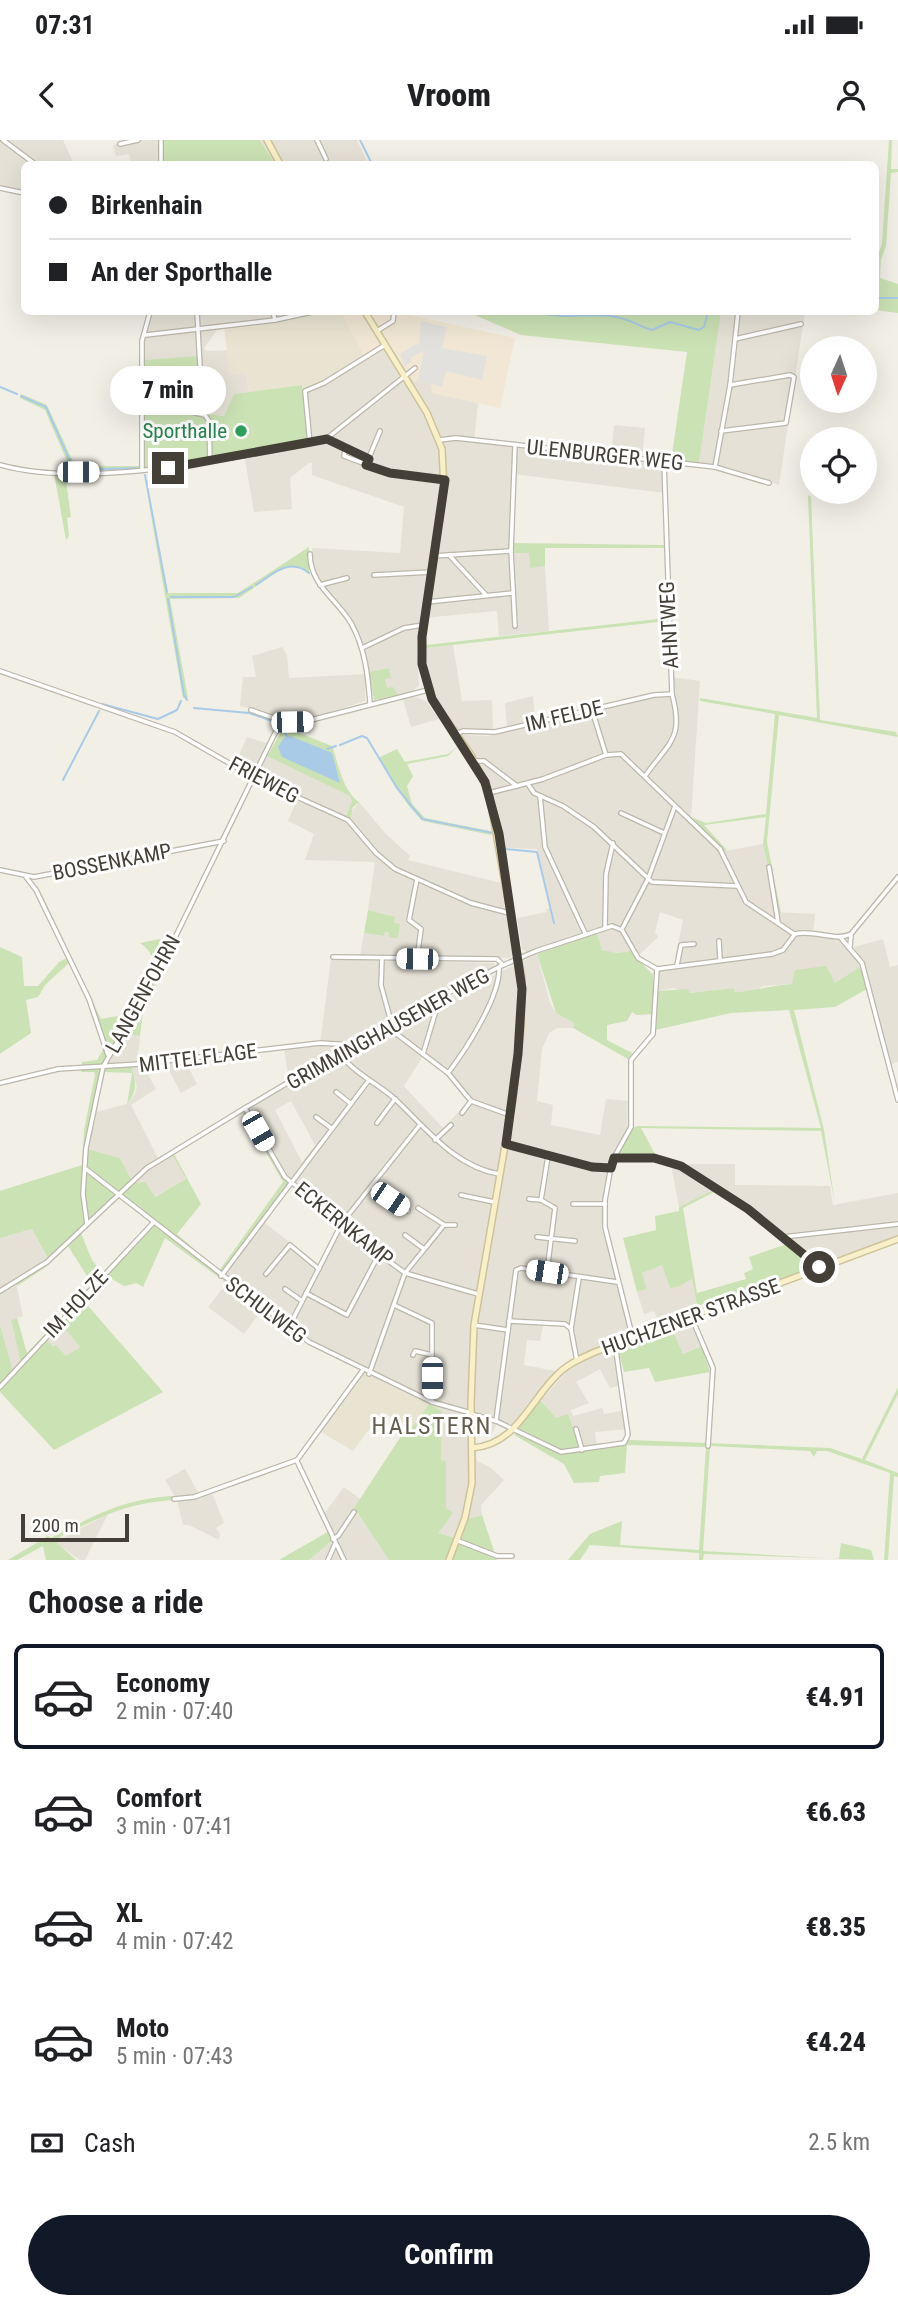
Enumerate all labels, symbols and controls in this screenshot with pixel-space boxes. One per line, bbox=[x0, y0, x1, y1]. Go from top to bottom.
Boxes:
text: 07:31 bbox=[35, 10, 95, 40]
icon: back bbox=[28, 76, 66, 114]
text: Vroom bbox=[407, 76, 491, 114]
icon: person bbox=[832, 76, 870, 114]
text: Birkenhain bbox=[91, 190, 203, 220]
text: An der Sporthalle bbox=[91, 257, 272, 287]
north arrow bbox=[800, 336, 877, 413]
map controls bbox=[800, 336, 877, 504]
callout: 7 min bbox=[110, 366, 226, 416]
text: 7 min bbox=[142, 377, 194, 404]
place label: Sporthalle bbox=[142, 419, 227, 443]
marker: Sporthalle bbox=[233, 423, 249, 439]
button: locate bbox=[800, 427, 877, 504]
street label: ULENBURGER WEG bbox=[526, 435, 684, 475]
route end bbox=[152, 452, 184, 484]
car bbox=[58, 462, 100, 483]
street label: AHNTWEG bbox=[655, 581, 683, 669]
street label: IM FELDE bbox=[523, 695, 605, 737]
car bbox=[271, 711, 314, 733]
street label: FRIEWEG bbox=[225, 752, 303, 808]
street label: BOSSENKAMP bbox=[51, 839, 173, 885]
street label: LANGENFOHRN bbox=[101, 931, 185, 1057]
car bbox=[396, 948, 439, 970]
street label: GRIMMINGHAUSENER WEG bbox=[283, 963, 493, 1095]
street label: MITTELFLAGE bbox=[138, 1039, 258, 1077]
car bbox=[239, 1108, 278, 1154]
street label: ECKERNKAMP bbox=[290, 1177, 398, 1271]
car bbox=[367, 1179, 414, 1219]
route start bbox=[803, 1251, 835, 1283]
car bbox=[525, 1258, 570, 1286]
street label: IM HOLZE bbox=[39, 1265, 113, 1343]
street label: SCHULWEG bbox=[221, 1272, 311, 1348]
street label: HUCHZENER STRASSE bbox=[599, 1274, 783, 1360]
car bbox=[422, 1357, 443, 1399]
district label: HALSTERN bbox=[372, 1412, 492, 1440]
scale bar bbox=[21, 1511, 130, 1543]
text: 200 m bbox=[32, 1514, 79, 1537]
text: Choose a ride bbox=[28, 1583, 203, 1621]
icon: car bbox=[32, 1665, 95, 1728]
text: Economy bbox=[116, 1668, 210, 1698]
text: €4.91 bbox=[805, 1682, 866, 1712]
text: 2 min · 07:40 bbox=[116, 1698, 233, 1725]
icon: car bbox=[32, 1780, 95, 1843]
text: Comfort bbox=[116, 1783, 202, 1813]
text: €6.63 bbox=[805, 1797, 866, 1827]
text: 3 min · 07:41 bbox=[116, 1813, 233, 1840]
icon: car bbox=[32, 1895, 95, 1958]
text: XL bbox=[116, 1898, 143, 1928]
text: €8.35 bbox=[805, 1912, 866, 1942]
text: 4 min · 07:42 bbox=[116, 1928, 233, 1955]
icon: car bbox=[32, 2010, 95, 2073]
text: Moto bbox=[116, 2013, 169, 2043]
text: €4.24 bbox=[805, 2027, 866, 2057]
text: 5 min · 07:43 bbox=[116, 2043, 233, 2070]
icon: cash bbox=[28, 2124, 66, 2162]
text: Cash bbox=[84, 2128, 136, 2158]
text: 2.5 km bbox=[808, 2129, 870, 2156]
button: Confirm bbox=[28, 2215, 870, 2295]

